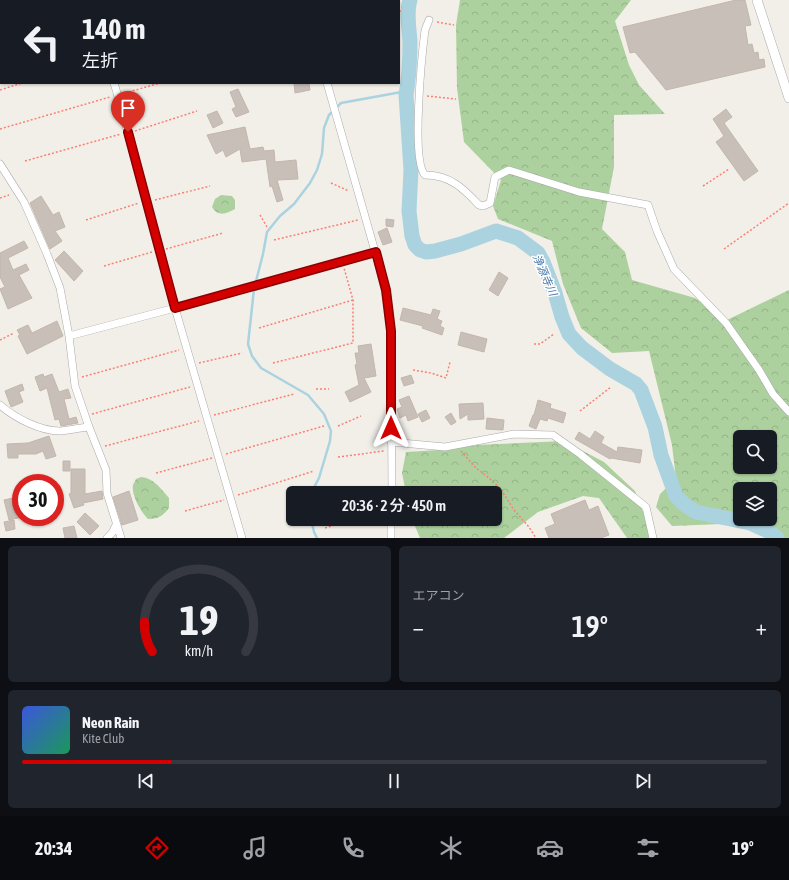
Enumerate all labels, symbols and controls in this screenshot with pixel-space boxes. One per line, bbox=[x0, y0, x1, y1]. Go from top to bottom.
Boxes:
text: 140 m bbox=[82, 13, 145, 45]
icon: left bbox=[16, 16, 68, 68]
text: 左折 bbox=[82, 50, 118, 71]
pin bbox=[111, 91, 145, 132]
icon: arrive bbox=[117, 97, 139, 119]
water label: 浄源寺川 bbox=[531, 252, 560, 298]
position arrow bbox=[370, 407, 412, 449]
map controls bbox=[733, 430, 777, 526]
button: search bbox=[733, 430, 777, 474]
speed limit sign: 30 bbox=[12, 474, 64, 526]
button: layers bbox=[733, 482, 777, 526]
text: 20:36 · 2 分 · 450 m bbox=[342, 497, 446, 514]
text: エアコン bbox=[413, 588, 465, 603]
text: 19 bbox=[180, 596, 219, 644]
text: 19° bbox=[572, 609, 608, 643]
text: − bbox=[413, 614, 424, 640]
text: + bbox=[756, 614, 767, 640]
text: km/h bbox=[185, 643, 213, 659]
text: Neon Rain bbox=[82, 714, 139, 731]
text: Kite Club bbox=[82, 731, 124, 746]
icon: previous bbox=[135, 770, 157, 792]
icon: pause bbox=[383, 770, 405, 792]
icon: next bbox=[632, 770, 654, 792]
icon: directions bbox=[143, 834, 171, 862]
icon: music bbox=[241, 834, 269, 862]
icon: phone bbox=[339, 834, 367, 862]
icon: climate bbox=[437, 834, 465, 862]
icon: car bbox=[536, 834, 564, 862]
icon: filters bbox=[634, 834, 662, 862]
text: 20:34 bbox=[35, 838, 73, 859]
text: 19° bbox=[732, 838, 754, 859]

